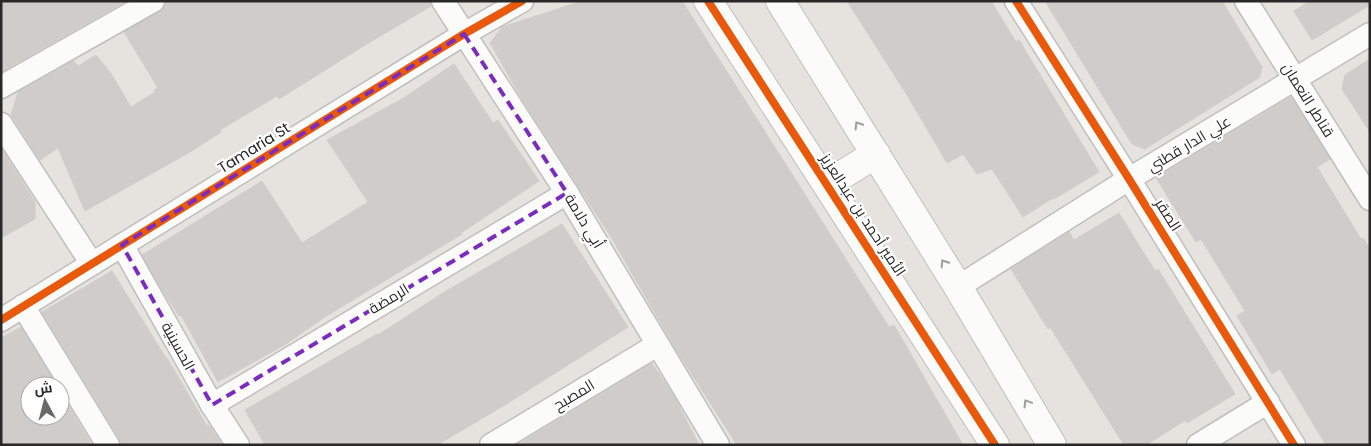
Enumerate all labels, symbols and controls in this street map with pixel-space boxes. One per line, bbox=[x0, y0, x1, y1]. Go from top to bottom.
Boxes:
street label: قناطر النعمان bbox=[1277, 58, 1340, 141]
street label: علي الدار قطني bbox=[1143, 110, 1235, 178]
street label: Tamaria St bbox=[214, 117, 294, 178]
one-way arrow bbox=[855, 122, 865, 131]
street label: الأمير أحمد بن عبدالعزيز bbox=[815, 148, 911, 280]
street label: أبي دلامة bbox=[558, 189, 609, 253]
street label: الصقر bbox=[1150, 193, 1187, 235]
one-way arrow bbox=[941, 260, 950, 269]
street label: الرمضة bbox=[365, 278, 413, 319]
street label: الحسينية bbox=[157, 318, 200, 374]
street label: المصبح bbox=[549, 374, 599, 416]
north arrow bbox=[20, 376, 70, 426]
text: ش bbox=[33, 377, 54, 399]
one-way arrow bbox=[1024, 399, 1034, 408]

